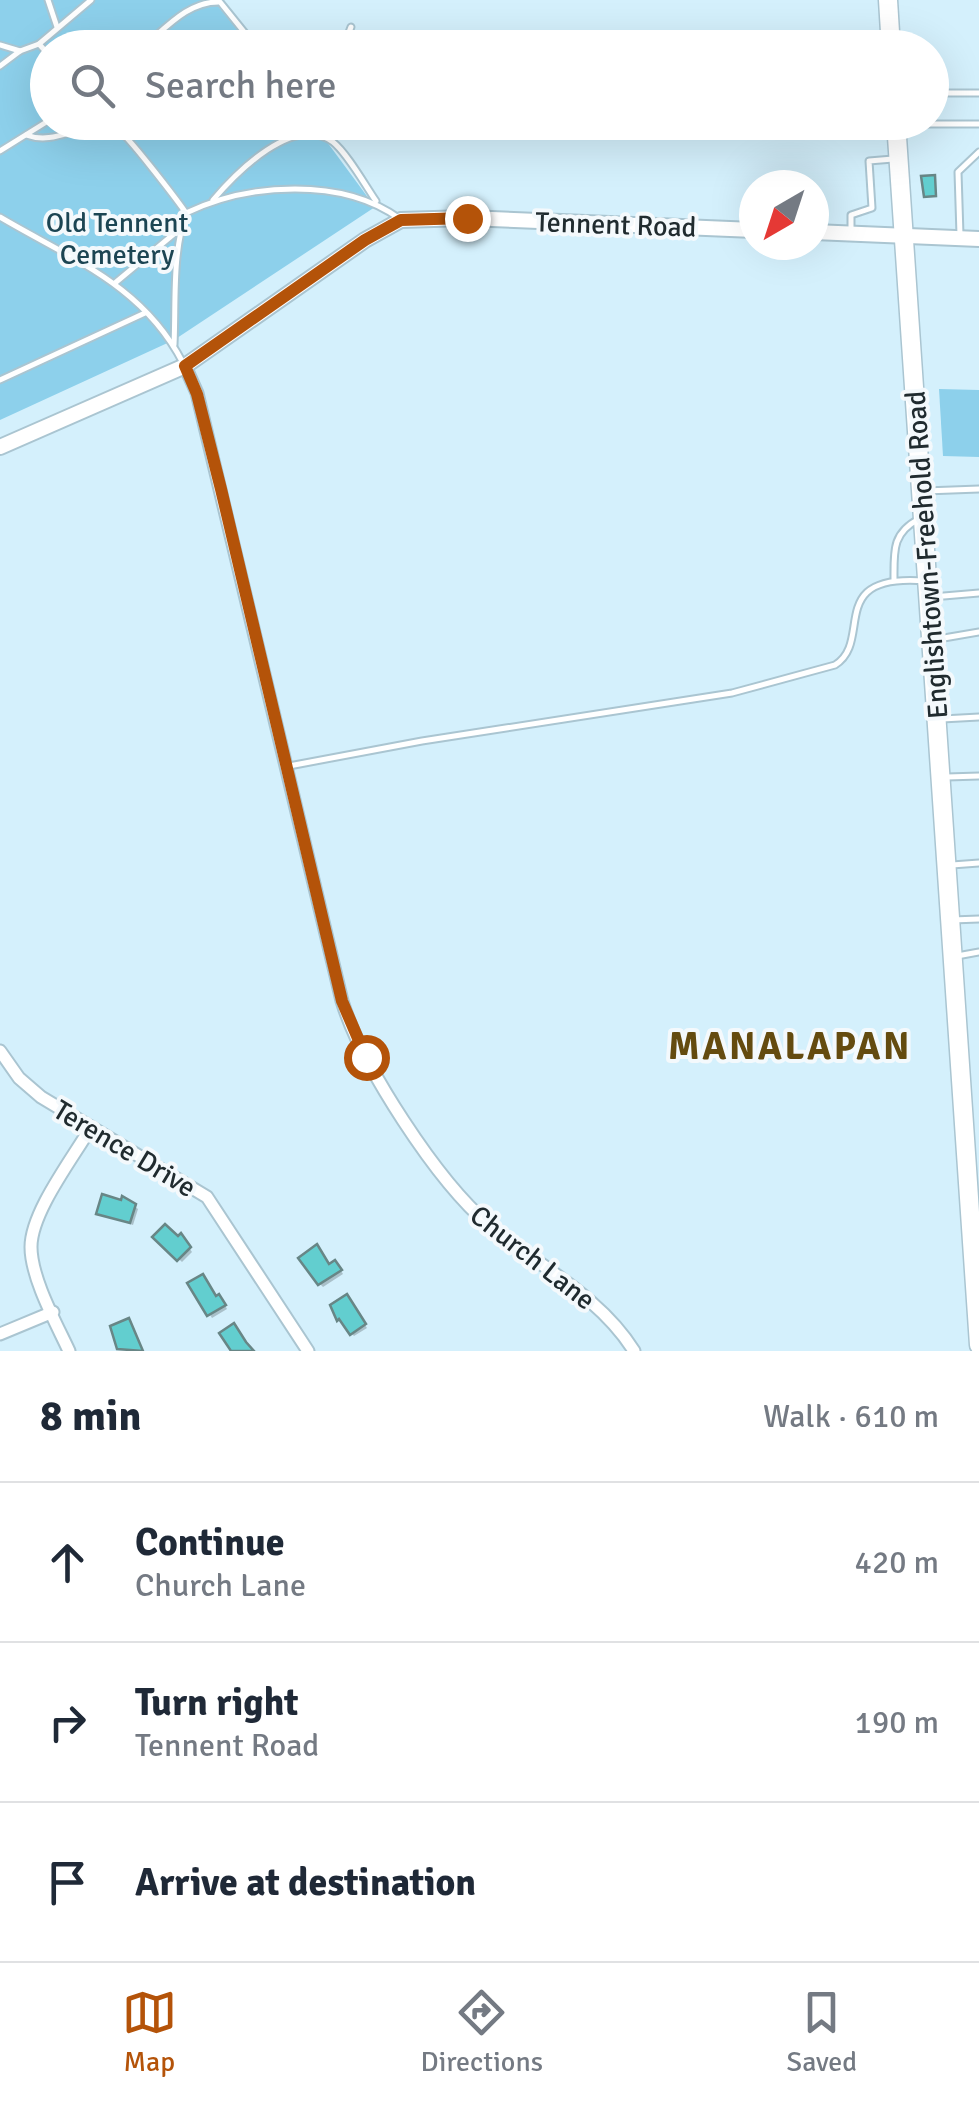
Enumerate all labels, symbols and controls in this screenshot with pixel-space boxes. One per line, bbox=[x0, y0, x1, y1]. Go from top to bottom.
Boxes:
search box bbox=[30, 30, 949, 140]
icon: search bbox=[65, 58, 120, 113]
text: Search here bbox=[145, 62, 337, 109]
north arrow bbox=[739, 170, 829, 260]
route end bbox=[445, 196, 491, 242]
street label: Tennent Road bbox=[535, 205, 697, 245]
park label: Old Tennent Cemetery bbox=[46, 206, 188, 272]
street label: Englishtown-Freehold Road bbox=[899, 390, 955, 720]
district label: MANALAPAN bbox=[668, 1023, 912, 1070]
route start bbox=[344, 1035, 390, 1081]
street label: Terence Drive bbox=[47, 1093, 202, 1205]
street label: Church Lane bbox=[463, 1198, 602, 1317]
text: 8 min bbox=[40, 1391, 141, 1442]
text: Walk · 610 m bbox=[763, 1397, 939, 1436]
text: Continue bbox=[135, 1519, 285, 1566]
icon: ahead bbox=[40, 1535, 95, 1590]
text: 420 m bbox=[855, 1543, 939, 1582]
text: Church Lane bbox=[135, 1566, 306, 1605]
text: Turn right bbox=[135, 1679, 299, 1726]
icon: right bbox=[40, 1695, 95, 1750]
text: 190 m bbox=[855, 1703, 939, 1742]
text: Tennent Road bbox=[135, 1726, 319, 1765]
icon: arrive bbox=[40, 1855, 95, 1910]
text: Arrive at destination bbox=[135, 1859, 476, 1906]
tab: Map bbox=[122, 1985, 177, 2079]
tab: Directions bbox=[421, 1985, 543, 2079]
tab: Saved bbox=[787, 1985, 857, 2079]

